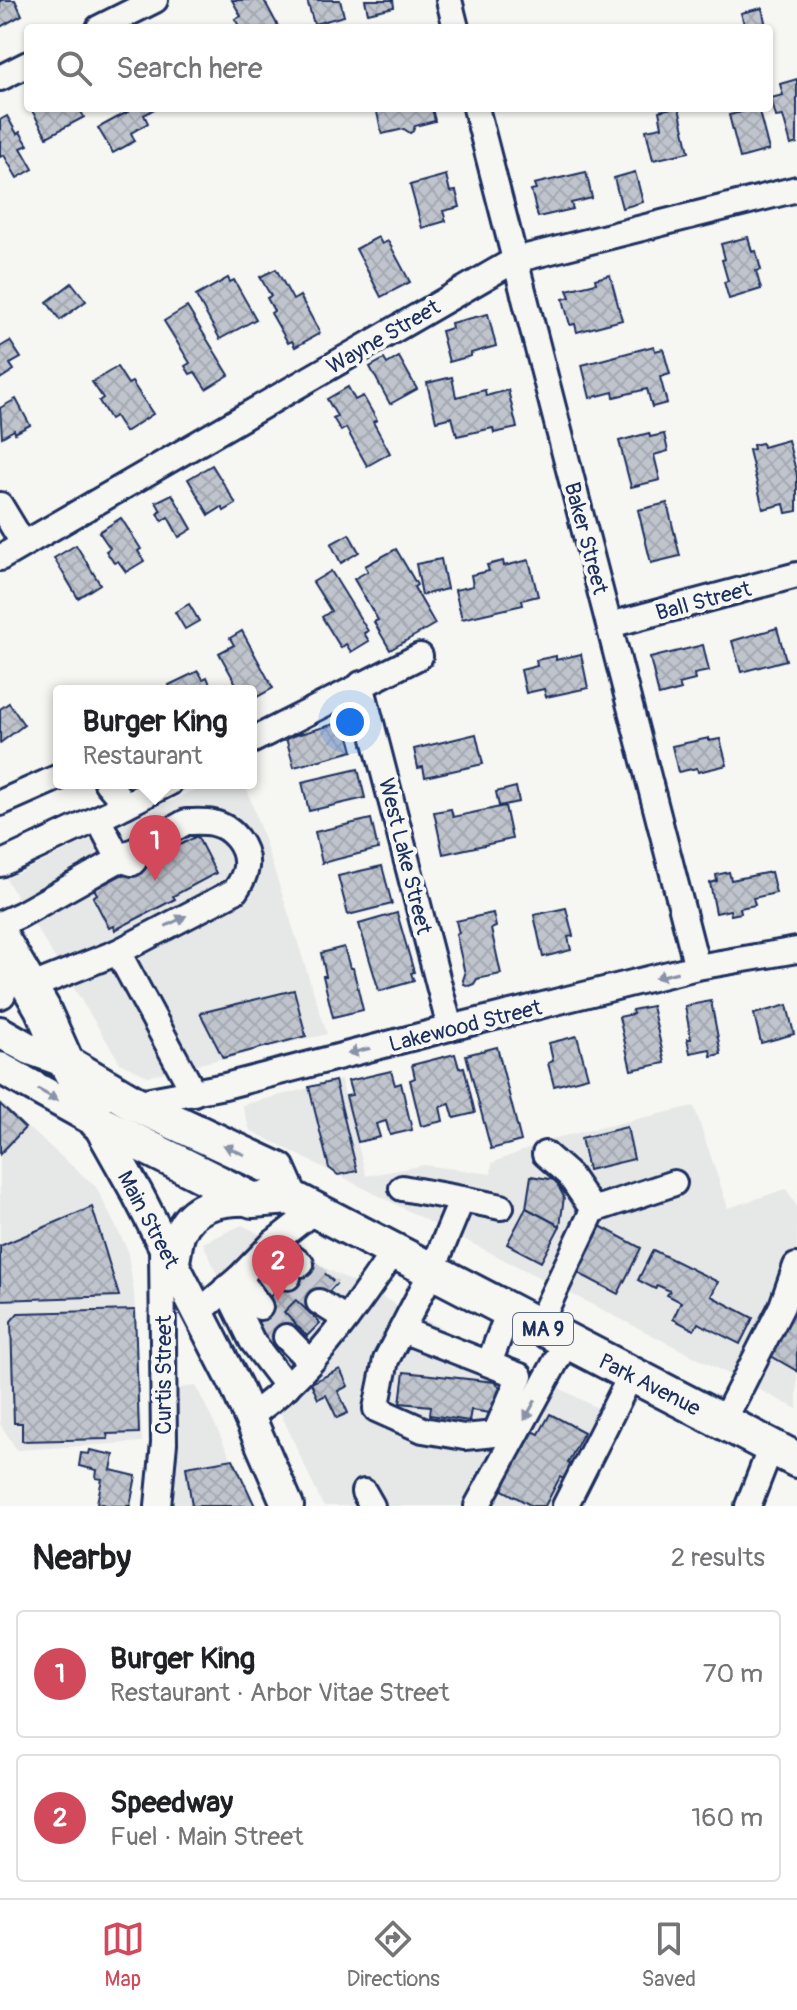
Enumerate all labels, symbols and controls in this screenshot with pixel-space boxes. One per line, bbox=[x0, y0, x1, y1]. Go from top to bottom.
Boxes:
search box bbox=[24, 24, 773, 112]
icon: search bbox=[52, 46, 96, 90]
text: Search here bbox=[116, 50, 263, 87]
street label: Wayne Street bbox=[322, 293, 445, 381]
street label: Baker Street bbox=[558, 479, 614, 598]
street label: Ball Street bbox=[653, 575, 754, 627]
popup bbox=[53, 685, 257, 789]
your location bbox=[330, 702, 370, 742]
text: Burger King bbox=[82, 703, 228, 740]
text: Restaurant bbox=[82, 740, 203, 772]
street label: West Lake Street bbox=[372, 775, 438, 937]
pin: 1 bbox=[129, 815, 181, 881]
one-way arrow bbox=[165, 915, 188, 928]
one-way arrow bbox=[653, 970, 678, 982]
street label: Lakewood Street bbox=[386, 993, 545, 1058]
one-way arrow bbox=[346, 1046, 371, 1058]
one-way arrow bbox=[37, 1088, 59, 1102]
one-way arrow bbox=[222, 1143, 246, 1157]
street label: Main Street bbox=[111, 1166, 186, 1273]
pin: 2 bbox=[252, 1235, 304, 1301]
road number: MA 9 bbox=[513, 1313, 573, 1345]
street label: Curtis Street bbox=[150, 1315, 178, 1435]
street label: Park Avenue bbox=[594, 1347, 705, 1423]
one-way arrow bbox=[523, 1398, 537, 1421]
text: Nearby bbox=[32, 1537, 131, 1580]
text: 2 results bbox=[671, 1542, 765, 1574]
text: Burger King bbox=[110, 1640, 255, 1677]
text: 1 bbox=[55, 1658, 65, 1690]
text: 70 m bbox=[703, 1658, 763, 1690]
text: Restaurant · Arbor Vitae Street bbox=[110, 1677, 449, 1709]
text: Speedway bbox=[110, 1784, 233, 1821]
text: 2 bbox=[53, 1802, 67, 1834]
text: 160 m bbox=[691, 1802, 763, 1834]
text: Fuel · Main Street bbox=[110, 1821, 303, 1853]
tab: Map bbox=[101, 1917, 145, 1993]
tab: Directions bbox=[347, 1917, 440, 1993]
tab: Saved bbox=[642, 1917, 696, 1993]

